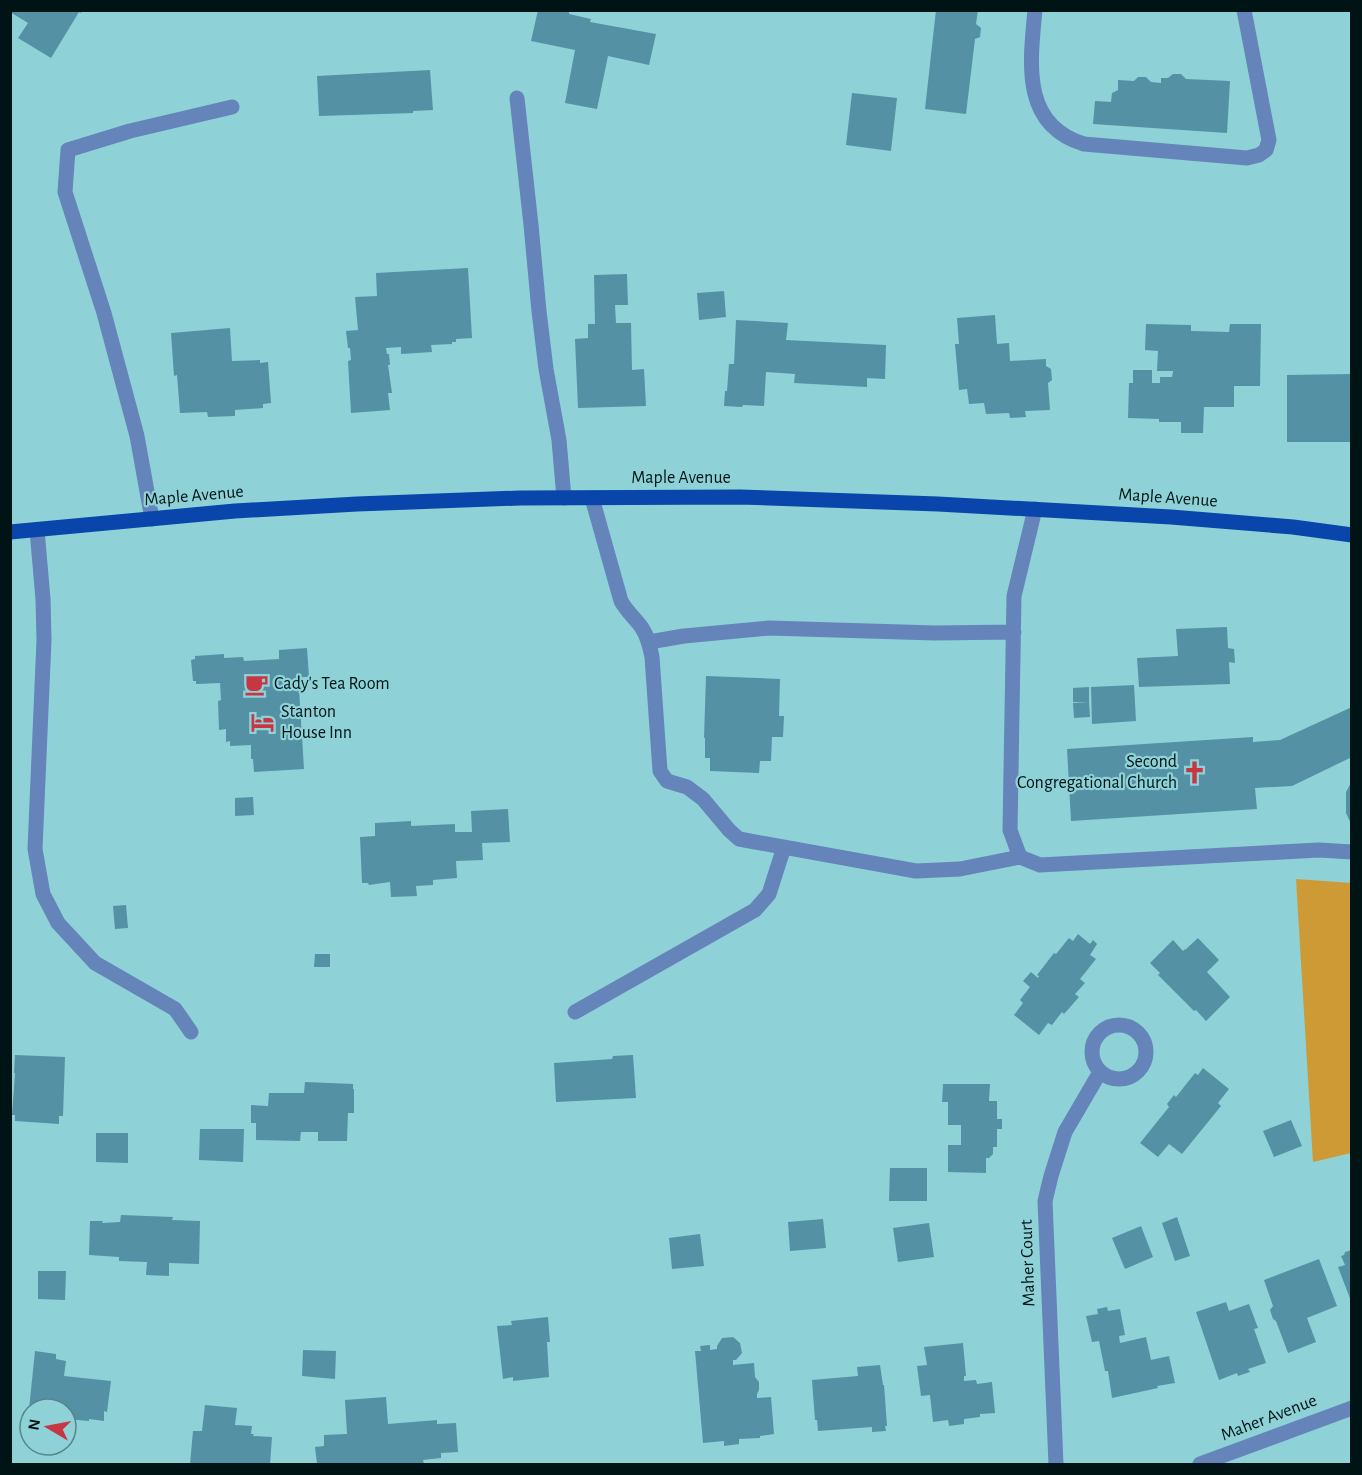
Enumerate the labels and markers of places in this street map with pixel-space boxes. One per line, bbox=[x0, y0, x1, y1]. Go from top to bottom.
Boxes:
cafe icon: Cady's Tea Room bbox=[243, 671, 269, 697]
place label: Cady's Tea Room bbox=[274, 675, 390, 693]
place label: Stanton House Inn bbox=[281, 703, 352, 742]
hotel icon: Stanton House Inn bbox=[250, 709, 276, 735]
place label: Second Congregational Church bbox=[1017, 753, 1177, 792]
church icon: Second Congregational Church bbox=[1182, 759, 1208, 785]

